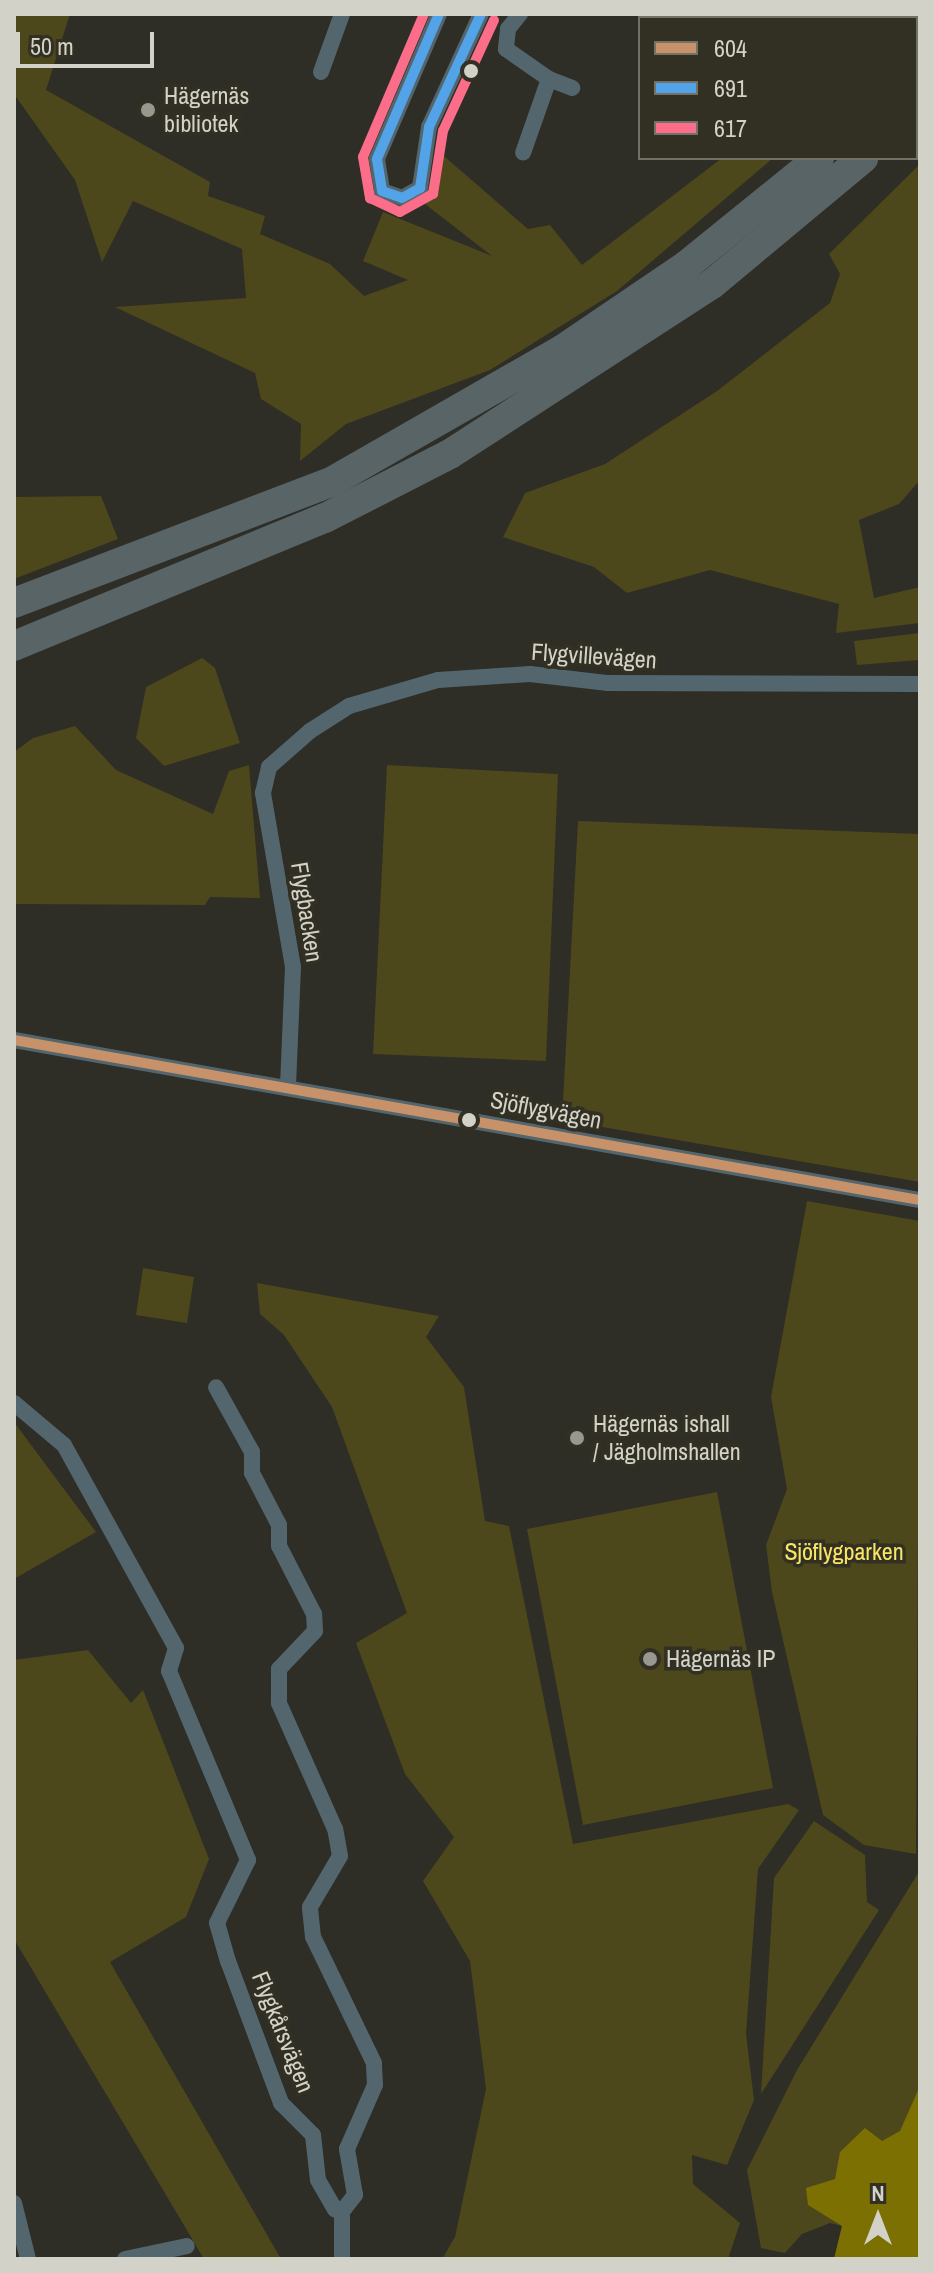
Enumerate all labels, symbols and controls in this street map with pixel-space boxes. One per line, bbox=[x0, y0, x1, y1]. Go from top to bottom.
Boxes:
scale bar bbox=[20, 16, 158, 66]
legend bbox=[638, 16, 918, 160]
text: 50 m bbox=[30, 30, 74, 62]
text: 604 bbox=[714, 32, 747, 64]
unlabelled marker bbox=[463, 63, 479, 79]
text: 691 bbox=[714, 72, 747, 104]
place label: Hägernäs bibliotek bbox=[164, 82, 249, 138]
marker: Hägernäs bibliotek bbox=[139, 101, 157, 119]
text: 617 bbox=[714, 112, 747, 144]
street label: Flygvillevägen bbox=[530, 637, 658, 675]
street label: Flygbacken bbox=[285, 860, 329, 964]
street label: Sjöflygvägen bbox=[488, 1085, 604, 1135]
unlabelled marker bbox=[461, 1112, 477, 1128]
place label: Hägernäs ishall / Jägholmshallen bbox=[593, 1410, 741, 1466]
marker: Hägernäs ishall / Jägholmshallen bbox=[568, 1429, 586, 1447]
park label: Sjöflygparken bbox=[784, 1538, 904, 1566]
place label: Hägernäs IP bbox=[666, 1645, 775, 1673]
marker: Hägernäs IP bbox=[641, 1650, 659, 1668]
street label: Flygkårsvägen bbox=[246, 1967, 320, 2097]
north arrow bbox=[838, 2177, 918, 2257]
text: N bbox=[871, 2178, 885, 2208]

